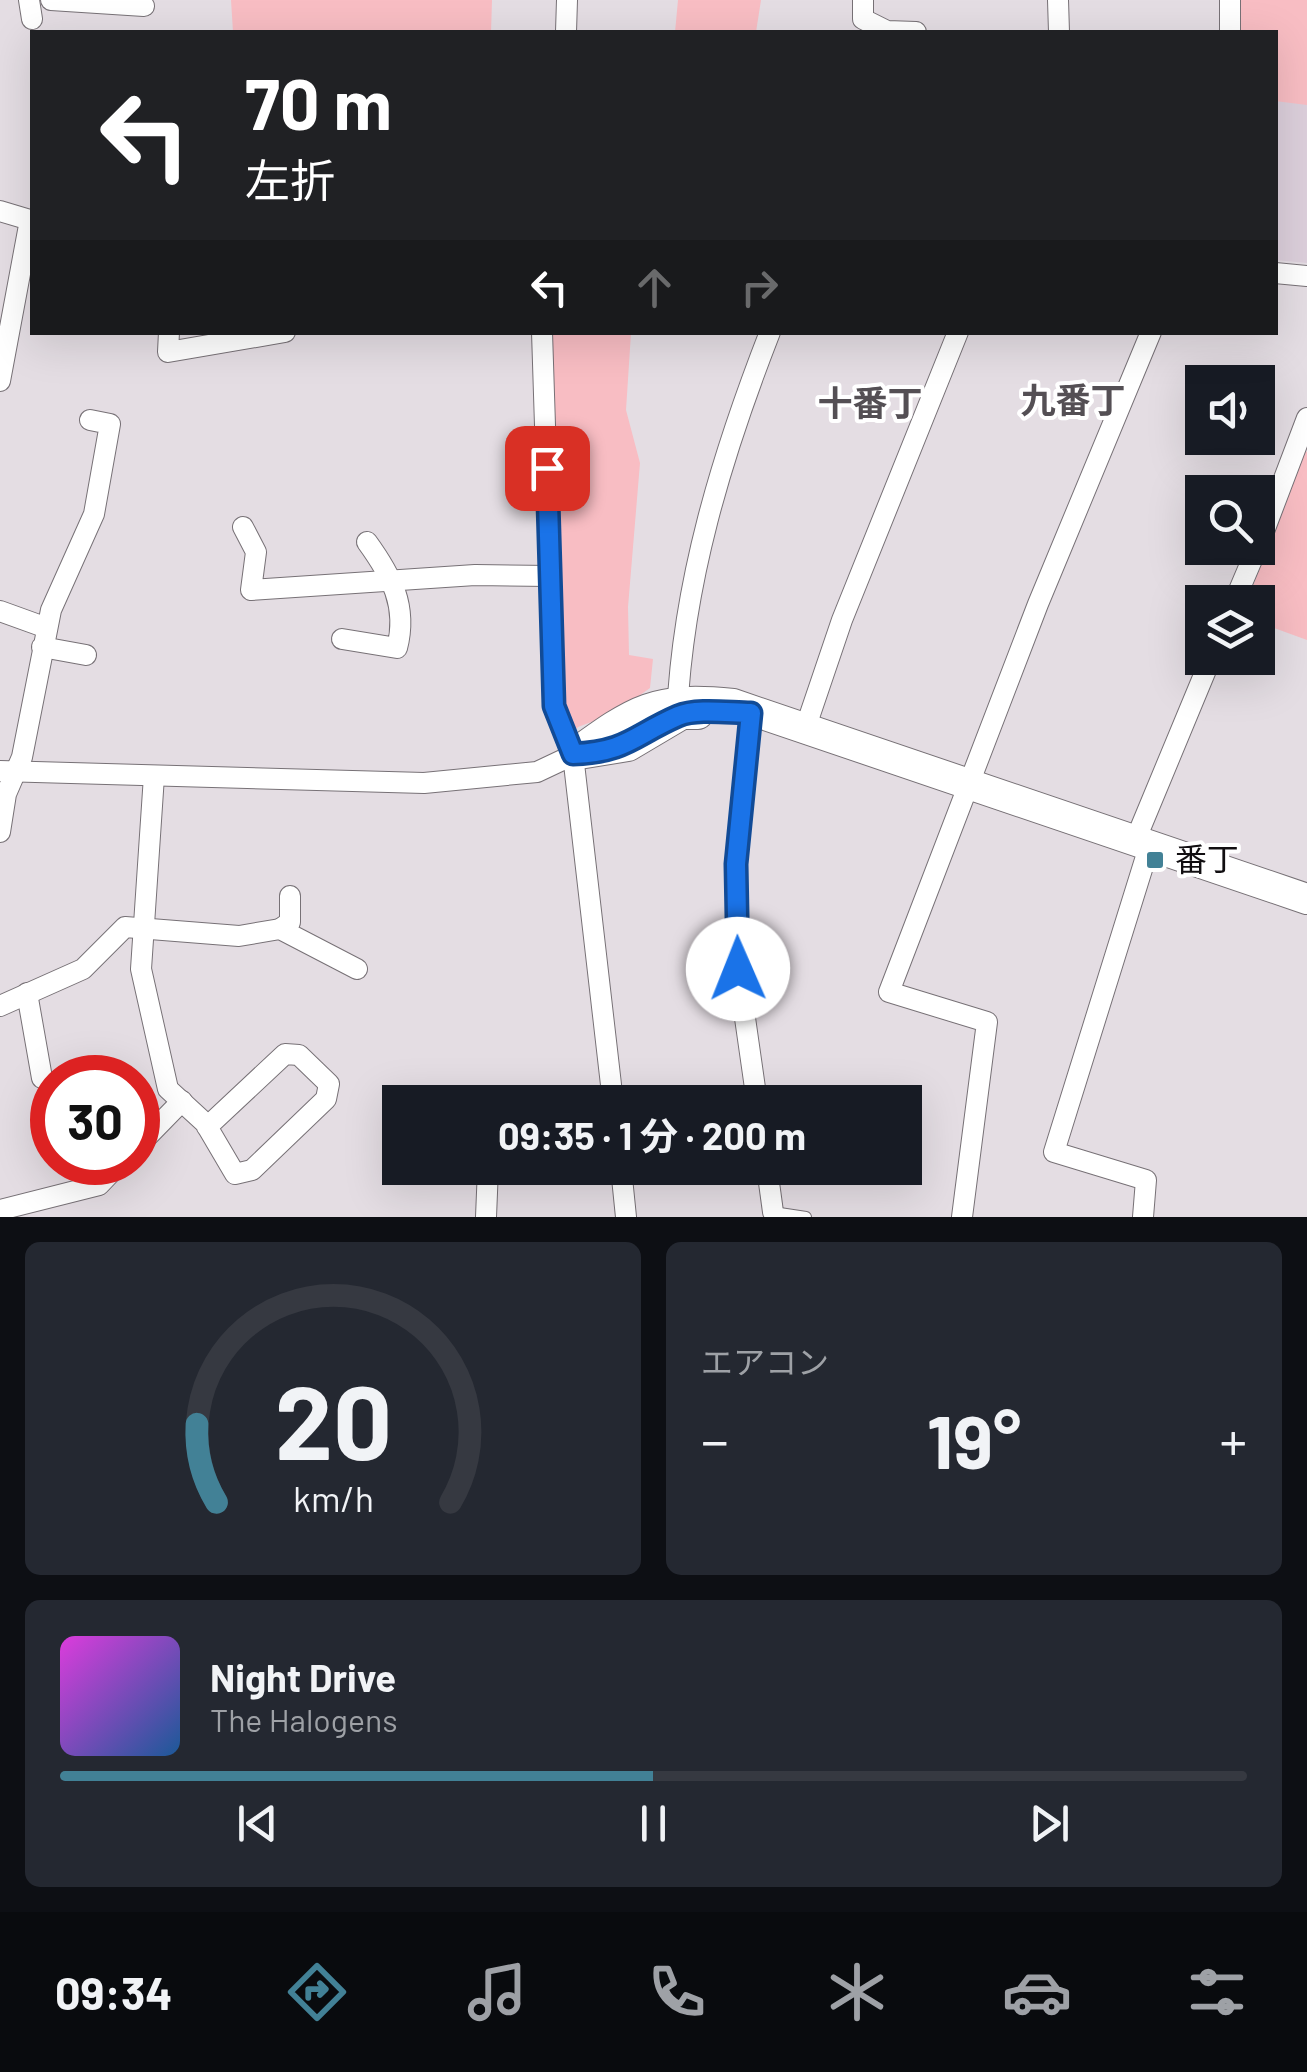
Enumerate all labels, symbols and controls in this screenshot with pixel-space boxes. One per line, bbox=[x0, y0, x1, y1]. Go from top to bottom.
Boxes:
text: 70 m bbox=[245, 60, 392, 144]
icon: left bbox=[80, 70, 210, 200]
text: 左折 bbox=[245, 152, 335, 206]
icon: left bbox=[522, 260, 577, 315]
icon: ahead bbox=[627, 260, 682, 315]
icon: right bbox=[732, 260, 787, 315]
map controls bbox=[1185, 365, 1275, 675]
button: sound bbox=[1185, 365, 1275, 455]
district label: 九番丁 bbox=[1020, 378, 1126, 420]
district label: 十番丁 bbox=[817, 381, 923, 423]
pin bbox=[505, 426, 590, 511]
icon: arrive bbox=[520, 441, 575, 496]
button: search bbox=[1185, 475, 1275, 565]
button: layers bbox=[1185, 585, 1275, 675]
place label: 番丁 bbox=[1175, 839, 1239, 877]
marker: 番丁 bbox=[1144, 849, 1166, 871]
position arrow bbox=[686, 917, 790, 1021]
speed limit sign: 30 bbox=[30, 1055, 160, 1185]
text: 09:35 · 1 分 · 200 m bbox=[498, 1112, 806, 1158]
text: エアコン bbox=[701, 1342, 829, 1380]
text: 20 bbox=[274, 1356, 392, 1481]
text: 19° bbox=[927, 1394, 1021, 1484]
text: − bbox=[701, 1406, 729, 1472]
text: + bbox=[1219, 1406, 1247, 1472]
text: km/h bbox=[293, 1476, 373, 1519]
text: Night Drive bbox=[210, 1654, 396, 1700]
text: The Halogens bbox=[210, 1700, 398, 1738]
icon: previous bbox=[230, 1796, 285, 1851]
icon: pause bbox=[626, 1796, 681, 1851]
icon: next bbox=[1022, 1796, 1077, 1851]
icon: directions bbox=[282, 1957, 352, 2027]
icon: music bbox=[462, 1957, 532, 2027]
icon: phone bbox=[642, 1957, 712, 2027]
icon: climate bbox=[822, 1957, 892, 2027]
icon: car bbox=[1002, 1957, 1072, 2027]
icon: filters bbox=[1182, 1957, 1252, 2027]
text: 09:34 bbox=[55, 1965, 172, 2019]

